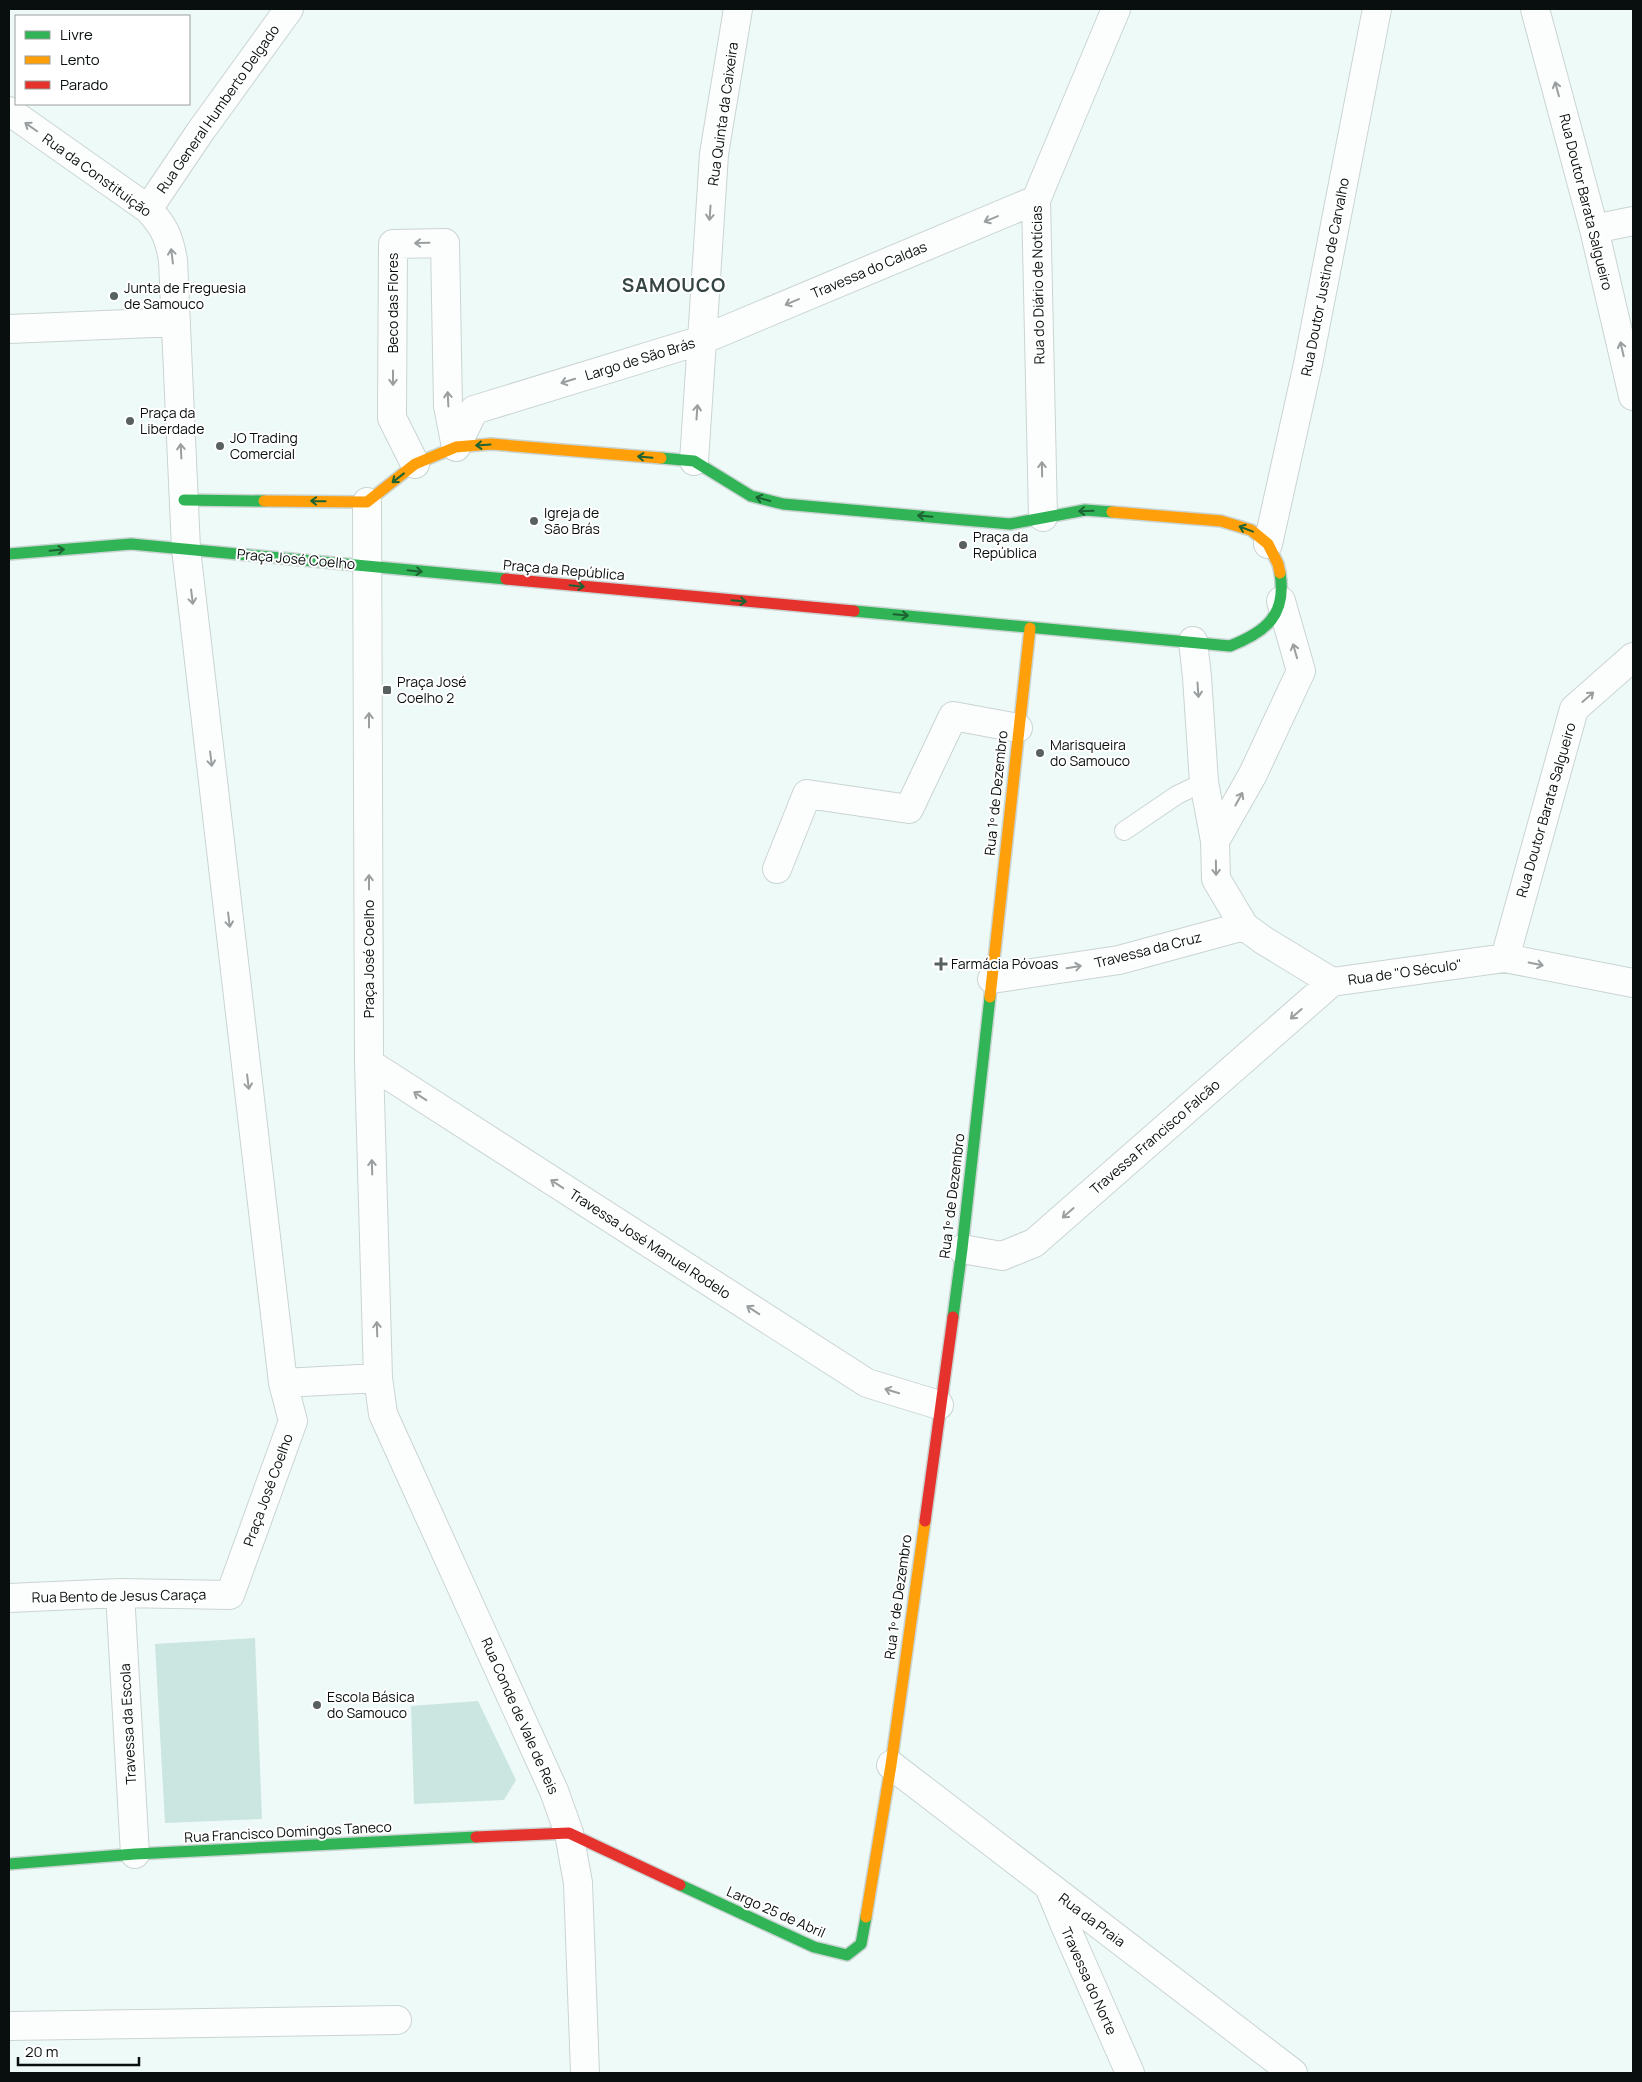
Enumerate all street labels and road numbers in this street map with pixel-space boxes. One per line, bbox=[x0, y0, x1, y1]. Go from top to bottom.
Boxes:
street label: Rua General Humberto Delgado bbox=[152, 21, 283, 197]
street label: Rua Quinta da Caixeira bbox=[703, 41, 742, 187]
street label: Rua Doutor Barata Salgueiro bbox=[1555, 112, 1618, 292]
street label: Rua da Constituição bbox=[39, 129, 156, 221]
street label: Rua Doutor Justino de Carvalho bbox=[1296, 176, 1353, 378]
street label: Rua do Diário de Notícias bbox=[1027, 205, 1048, 365]
street label: Travessa do Caldas bbox=[808, 237, 930, 303]
street label: Beco das Flores bbox=[383, 253, 402, 353]
street label: Largo de São Brás bbox=[582, 333, 697, 384]
street label: Praça José Coelho bbox=[236, 544, 356, 573]
street label: Praça da República bbox=[503, 555, 626, 584]
street label: Rua Doutor Barata Salgueiro bbox=[1511, 720, 1580, 900]
street label: Rua 1º de Dezembro bbox=[979, 729, 1012, 857]
street label: Praça José Coelho bbox=[359, 900, 378, 1018]
street label: Travessa da Cruz bbox=[1092, 927, 1203, 972]
street label: Rua de "O Século" bbox=[1347, 954, 1463, 989]
street label: Travessa Francisco Falcão bbox=[1086, 1075, 1224, 1198]
street label: Rua 1º de Dezembro bbox=[934, 1132, 969, 1260]
street label: Travessa José Manuel Rodelo bbox=[566, 1184, 735, 1303]
street label: Praça José Coelho bbox=[238, 1431, 297, 1549]
street label: Rua 1º de Dezembro bbox=[879, 1533, 916, 1661]
street label: Rua Bento de Jesus Caraça bbox=[32, 1584, 206, 1607]
street label: Rua Conde de Vale de Reis bbox=[477, 1634, 564, 1797]
street label: Travessa da Escola bbox=[115, 1663, 140, 1785]
street label: Rua Francisco Domingos Taneco bbox=[184, 1817, 392, 1846]
street label: Largo 25 de Abril bbox=[724, 1881, 828, 1942]
street label: Rua da Praia bbox=[1055, 1888, 1129, 1951]
street label: Travessa do Norte bbox=[1057, 1924, 1122, 2038]

